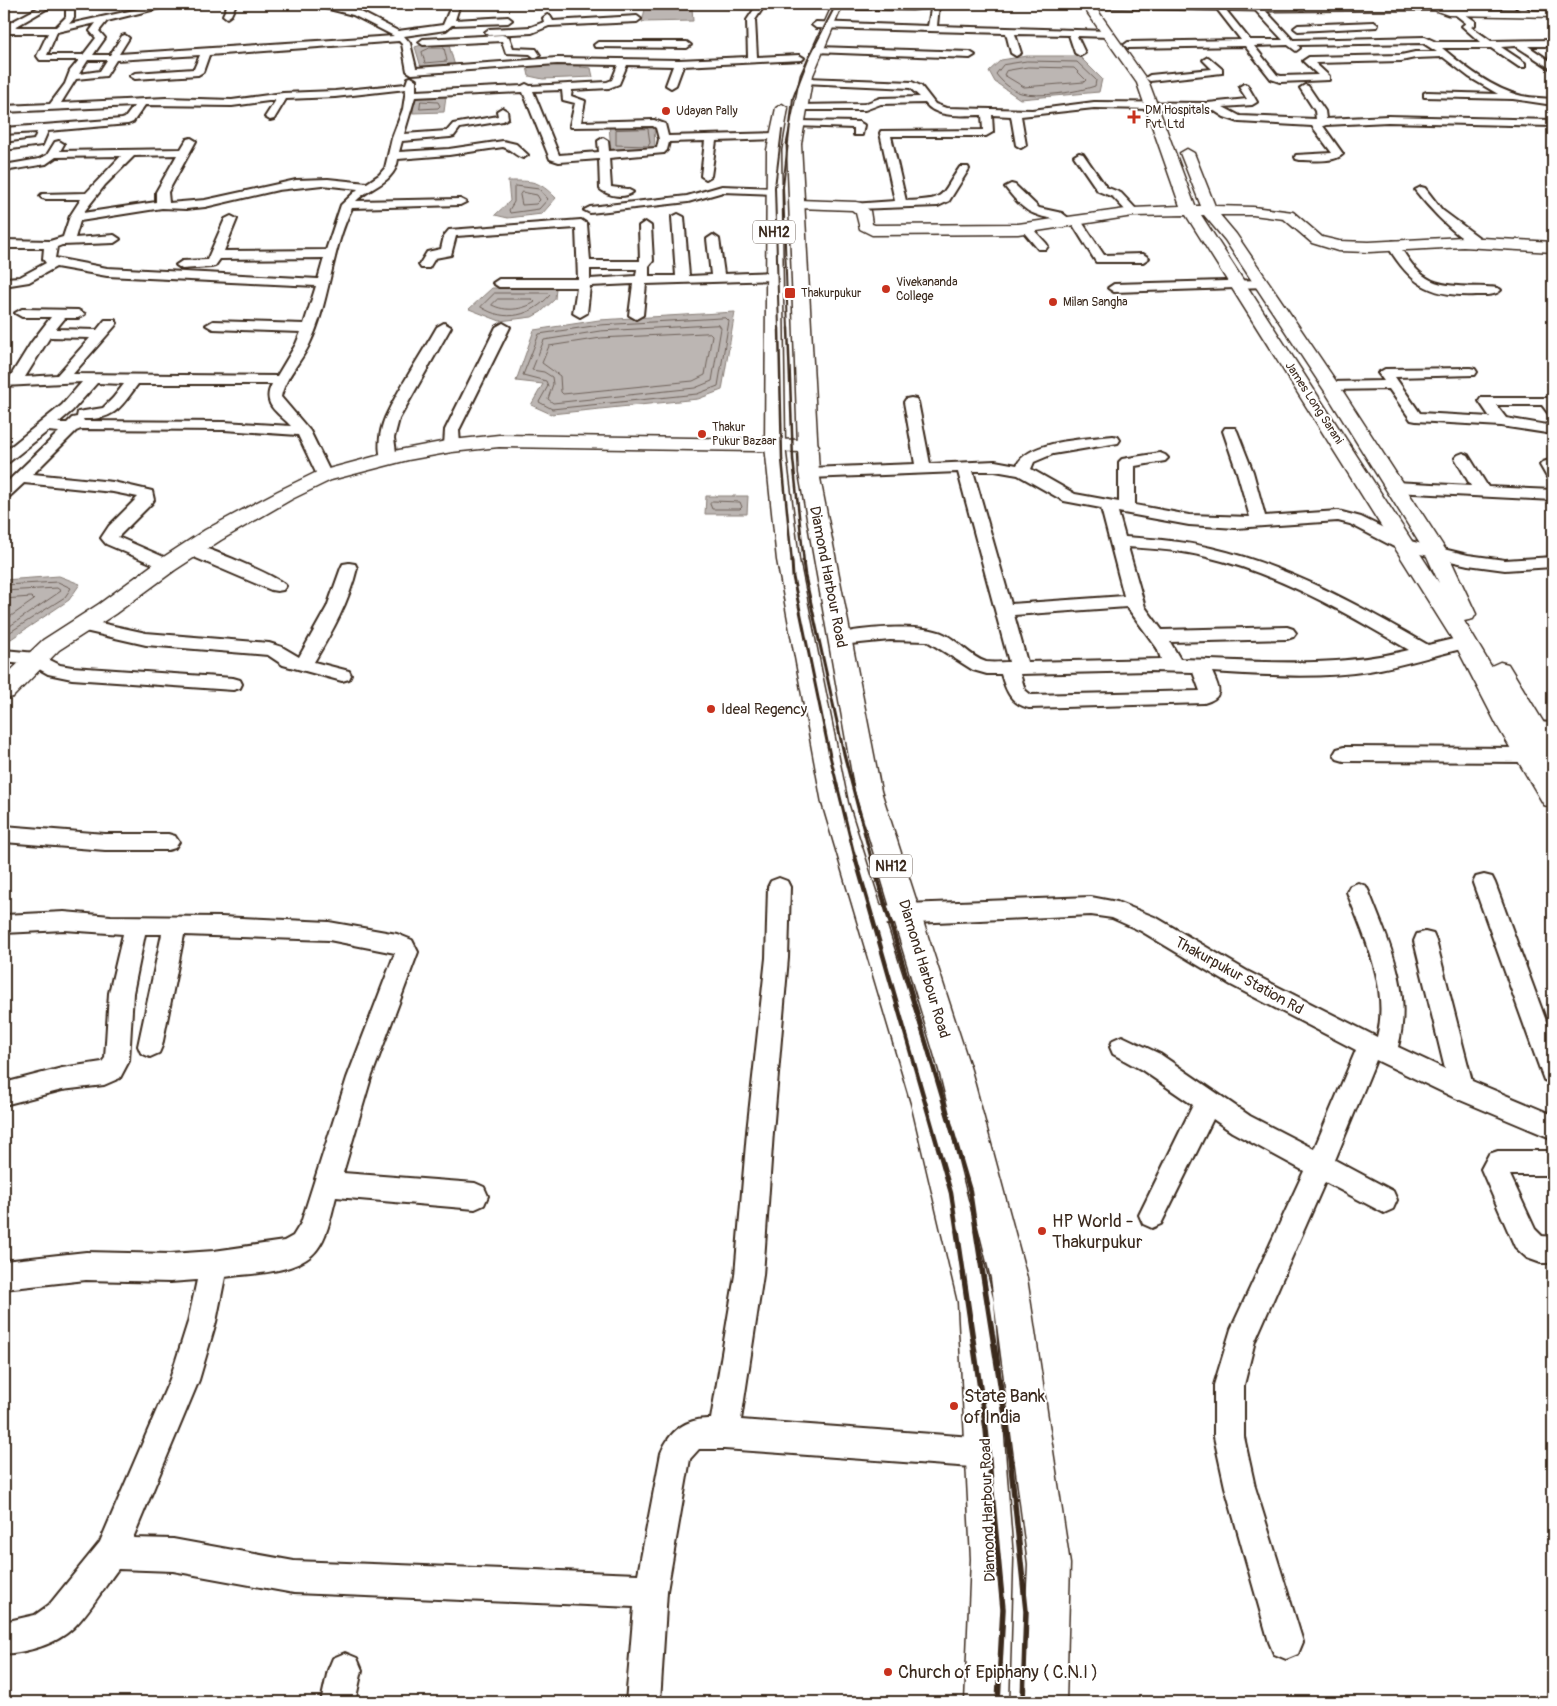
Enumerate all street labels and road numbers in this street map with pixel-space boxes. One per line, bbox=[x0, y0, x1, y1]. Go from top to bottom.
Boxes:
road number: NH12 bbox=[753, 220, 795, 243]
street label: James Long Sarani bbox=[1282, 359, 1346, 447]
street label: Diamond Harbour Road bbox=[805, 505, 851, 649]
road number: NH12 bbox=[870, 854, 912, 878]
street label: Diamond Harbour Road bbox=[894, 897, 954, 1041]
street label: Thakurpukur Station Rd bbox=[1171, 933, 1307, 1019]
street label: Diamond Harbour Road bbox=[976, 1438, 1000, 1582]

